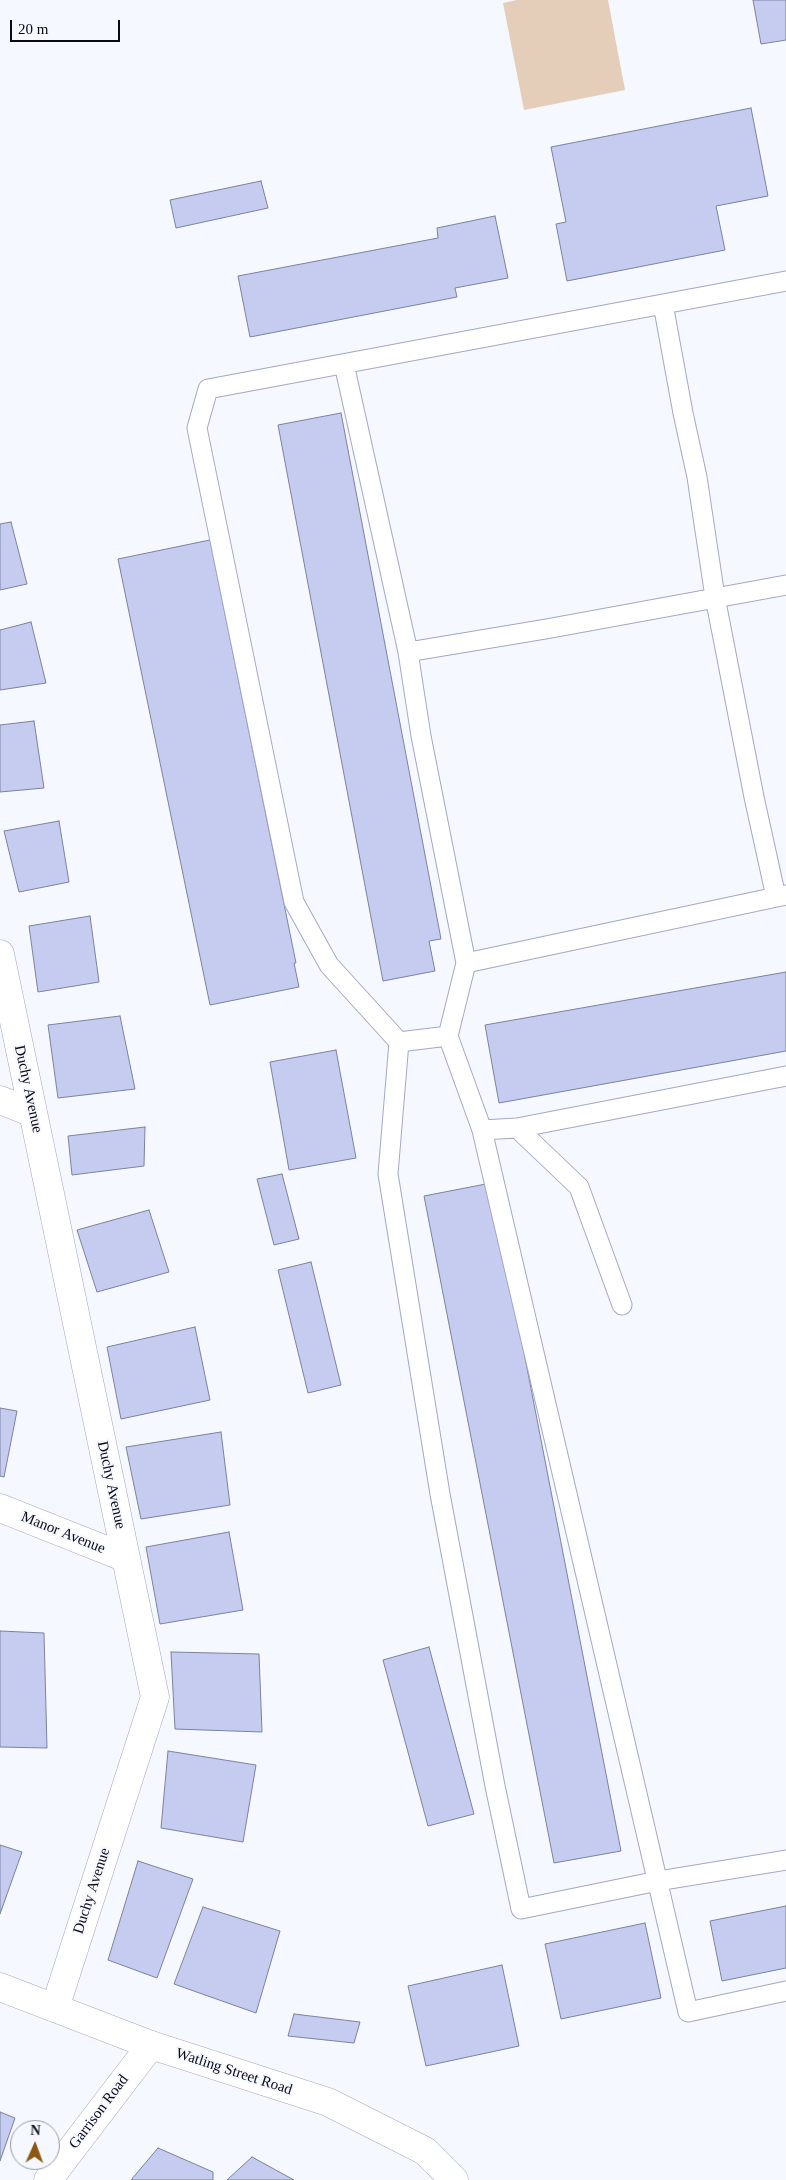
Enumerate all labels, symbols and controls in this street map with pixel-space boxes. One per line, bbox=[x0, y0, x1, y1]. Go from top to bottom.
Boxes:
scale bar bbox=[12, 10, 122, 42]
text: 20 m bbox=[18, 21, 48, 37]
street label: Duchy Avenue bbox=[10, 1043, 46, 1135]
street label: Duchy Avenue bbox=[93, 1439, 129, 1531]
street label: Manor Avenue bbox=[18, 1508, 108, 1558]
street label: Duchy Avenue bbox=[70, 1846, 114, 1936]
street label: Watling Street Road bbox=[174, 2045, 294, 2099]
street label: Garrison Road bbox=[65, 2071, 133, 2153]
north arrow bbox=[10, 2120, 60, 2170]
text: N bbox=[30, 2123, 41, 2138]

